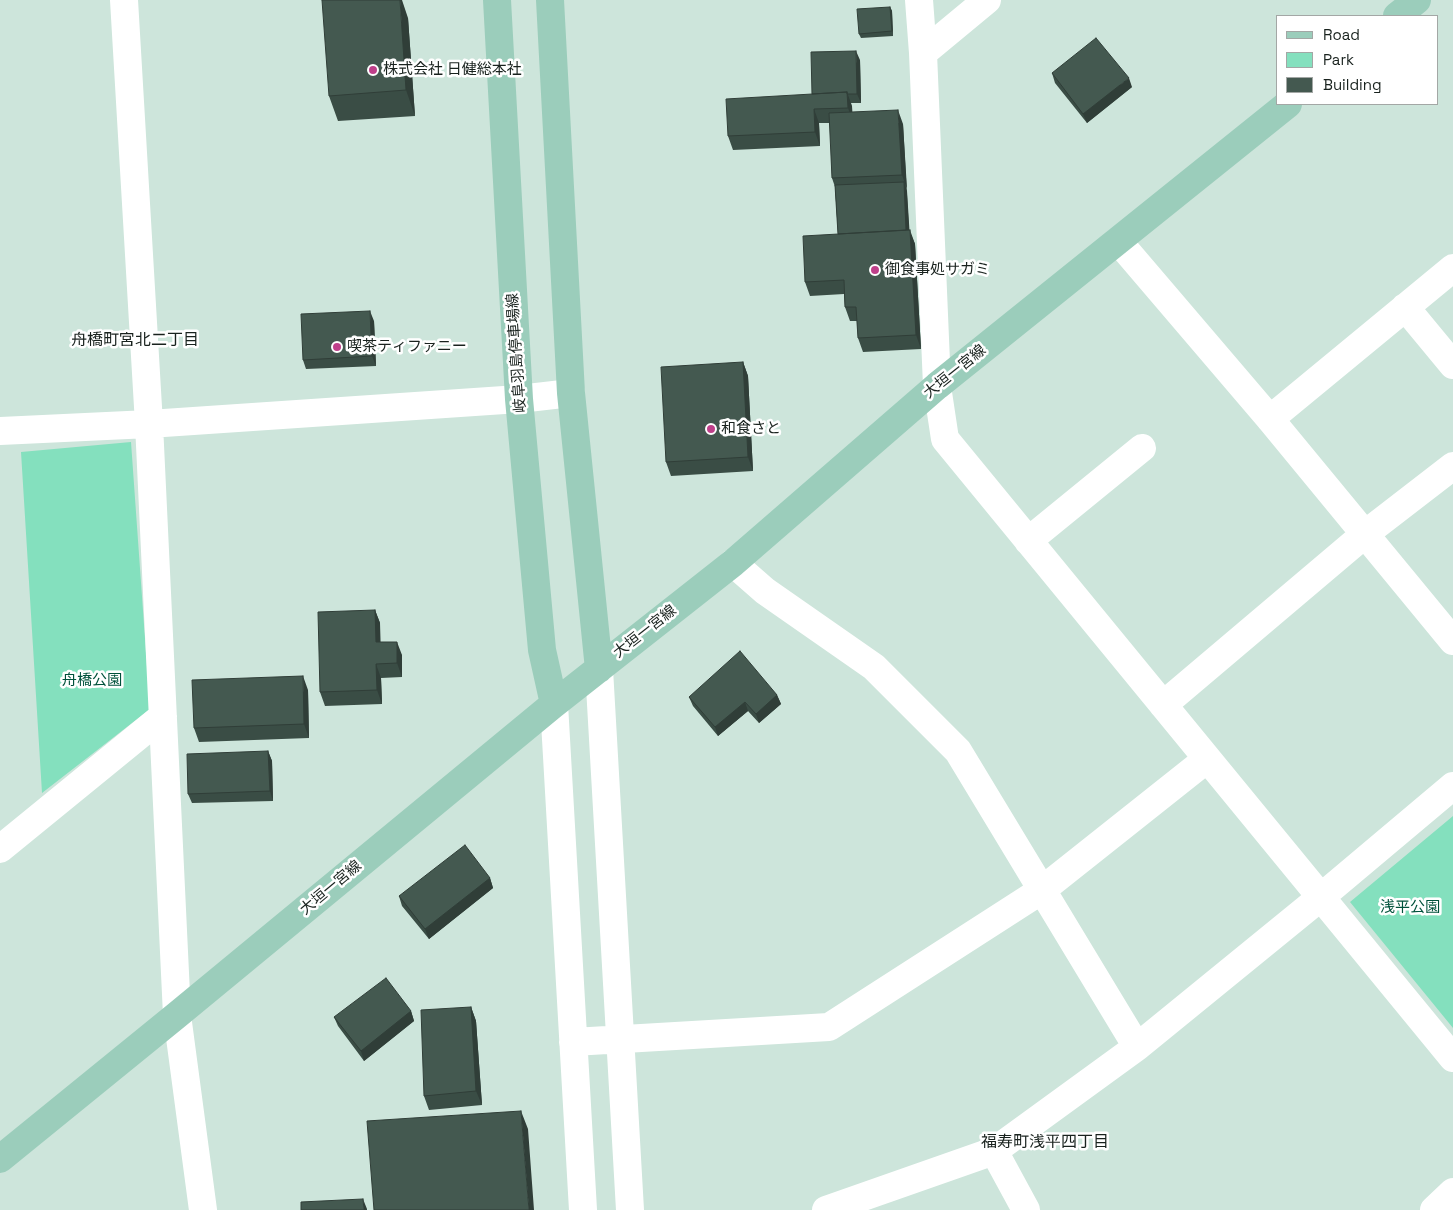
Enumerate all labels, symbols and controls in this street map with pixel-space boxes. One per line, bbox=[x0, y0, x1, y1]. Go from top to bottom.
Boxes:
legend bbox=[1276, 15, 1438, 105]
text: Road bbox=[1323, 25, 1360, 44]
text: Park bbox=[1323, 50, 1354, 69]
place label: 株式会社 日健総本社 bbox=[383, 61, 522, 79]
marker: 株式会社 日健総本社 bbox=[367, 64, 379, 76]
text: Building bbox=[1323, 75, 1382, 94]
place label: 御食事処サガミ bbox=[885, 261, 990, 279]
marker: 御食事処サガミ bbox=[869, 264, 881, 276]
street label: 岐阜羽島停車場線 bbox=[504, 293, 530, 413]
district label: 舟橋町宮北二丁目 bbox=[71, 331, 199, 351]
place label: 喫茶ティファニー bbox=[347, 338, 467, 356]
marker: 喫茶ティファニー bbox=[331, 341, 343, 353]
street label: 大垣一宮線 bbox=[920, 341, 990, 403]
place label: 和食さと bbox=[721, 420, 781, 438]
marker: 和食さと bbox=[705, 423, 717, 435]
street label: 大垣一宮線 bbox=[610, 602, 680, 662]
park label: 舟橋公園 bbox=[62, 672, 122, 690]
street label: 大垣一宮線 bbox=[296, 857, 366, 919]
park label: 浅平公園 bbox=[1380, 899, 1440, 917]
district label: 福寿町浅平四丁目 bbox=[981, 1133, 1109, 1153]

